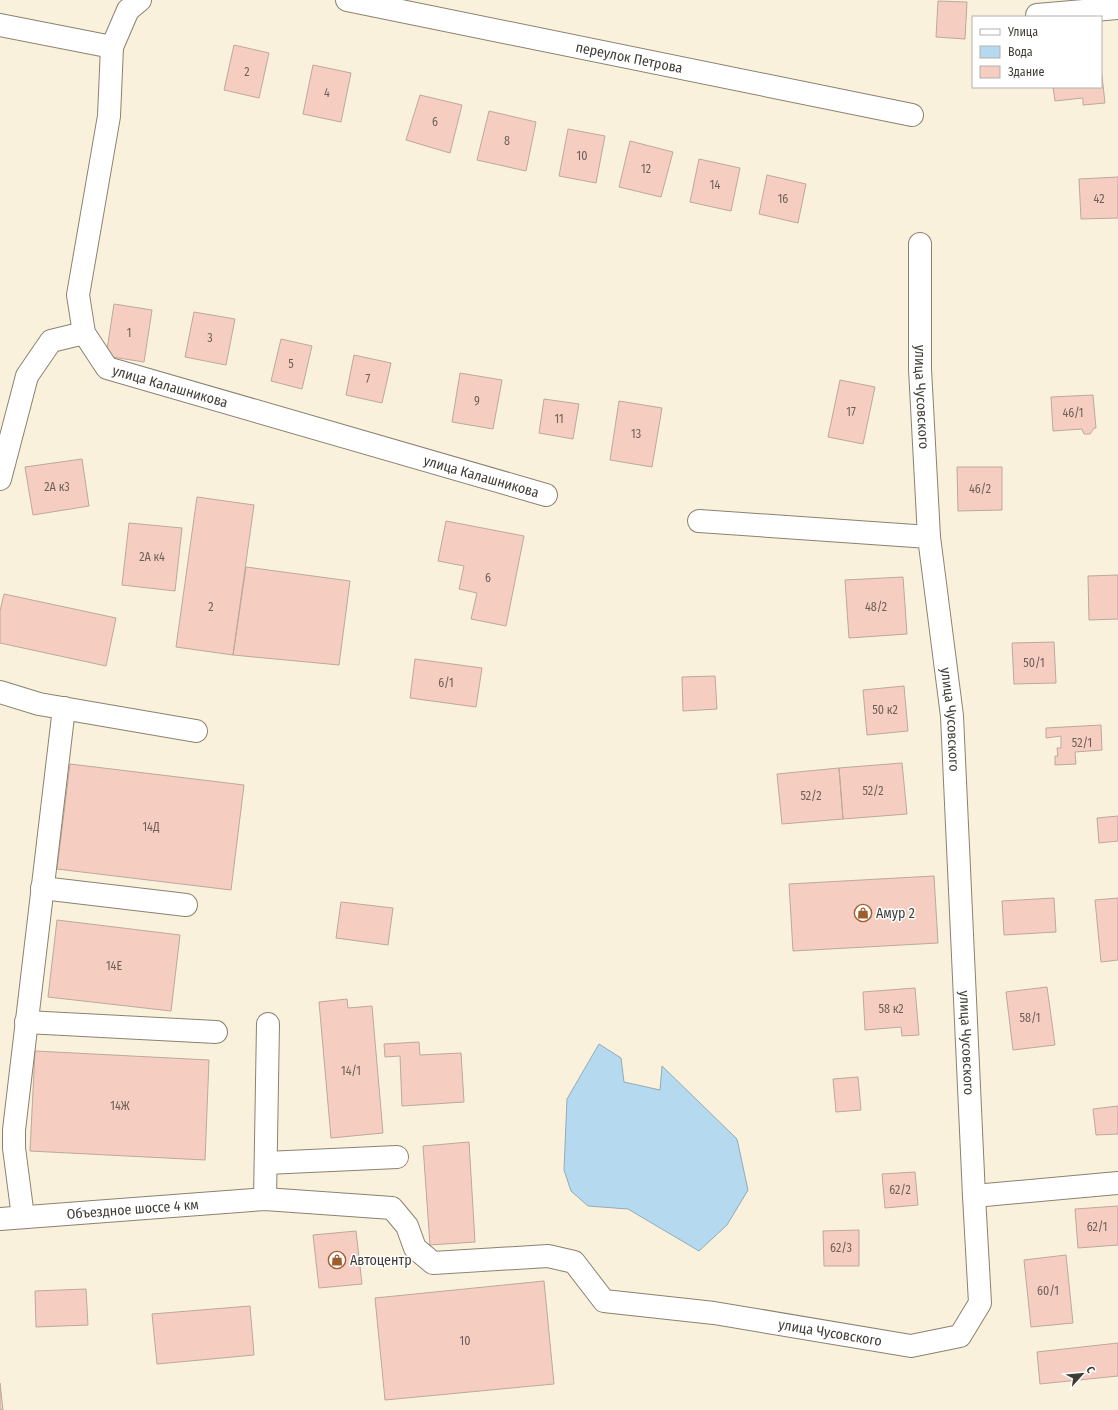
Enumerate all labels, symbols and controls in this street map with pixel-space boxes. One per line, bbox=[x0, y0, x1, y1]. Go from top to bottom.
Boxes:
legend bbox=[972, 16, 1102, 88]
text: Улица bbox=[1007, 25, 1038, 39]
street label: переулок Петрова bbox=[574, 38, 684, 77]
text: Вода bbox=[1008, 45, 1033, 59]
house number: 2 bbox=[244, 65, 250, 79]
text: Здание bbox=[1008, 65, 1044, 79]
house number: 4 bbox=[324, 86, 330, 100]
house number: 6 bbox=[432, 115, 438, 129]
house number: 8 bbox=[504, 134, 510, 148]
house number: 10 bbox=[577, 149, 587, 163]
house number: 12 bbox=[641, 162, 651, 176]
house number: 14 bbox=[710, 178, 720, 192]
house number: 16 bbox=[778, 192, 788, 206]
house number: 42 bbox=[1094, 192, 1104, 206]
house number: 1 bbox=[127, 326, 131, 340]
house number: 3 bbox=[207, 331, 213, 345]
street label: улица Чусовского bbox=[911, 345, 933, 450]
house number: 5 bbox=[288, 357, 294, 371]
street label: улица Калашникова bbox=[110, 362, 230, 411]
house number: 7 bbox=[366, 372, 371, 386]
house number: 9 bbox=[474, 394, 480, 408]
house number: 17 bbox=[846, 405, 856, 419]
house number: 46/1 bbox=[1062, 406, 1084, 420]
house number: 11 bbox=[554, 412, 564, 426]
house number: 13 bbox=[631, 427, 641, 441]
street label: улица Калашникова bbox=[422, 452, 541, 501]
house number: 2А к3 bbox=[44, 480, 70, 494]
house number: 46/2 bbox=[969, 482, 991, 496]
house number: 2А к4 bbox=[139, 550, 165, 564]
house number: 6 bbox=[485, 571, 491, 585]
house number: 2 bbox=[208, 600, 214, 614]
house number: 48/2 bbox=[865, 600, 887, 614]
house number: 50/1 bbox=[1023, 656, 1045, 670]
street label: улица Чусовского bbox=[937, 666, 963, 772]
house number: 6/1 bbox=[438, 676, 454, 690]
house number: 50 к2 bbox=[872, 703, 898, 717]
house number: 52/1 bbox=[1072, 736, 1092, 750]
house number: 52/2 bbox=[862, 784, 884, 798]
house number: 52/2 bbox=[800, 789, 822, 803]
house number: 14Д bbox=[142, 820, 160, 834]
shop icon: Амур 2 bbox=[853, 903, 873, 923]
place label: Амур 2 bbox=[876, 905, 915, 922]
house number: 14Е bbox=[106, 959, 122, 973]
street label: улица Чусовского bbox=[956, 990, 978, 1096]
house number: 58 к2 bbox=[878, 1002, 904, 1016]
house number: 58/1 bbox=[1019, 1011, 1041, 1025]
house number: 14/1 bbox=[341, 1064, 361, 1078]
house number: 14Ж bbox=[110, 1099, 130, 1113]
house number: 62/2 bbox=[889, 1183, 911, 1197]
street label: Объездное шоссе 4 км bbox=[66, 1196, 199, 1222]
house number: 62/1 bbox=[1087, 1220, 1107, 1234]
house number: 62/3 bbox=[830, 1241, 852, 1255]
shop icon: Автоцентр bbox=[327, 1250, 347, 1270]
place label: Автоцентр bbox=[350, 1252, 412, 1269]
house number: 60/1 bbox=[1037, 1284, 1059, 1298]
street label: улица Чусовского bbox=[777, 1315, 883, 1350]
house number: 10 bbox=[460, 1334, 470, 1348]
north arrow bbox=[1062, 1354, 1102, 1394]
text: С bbox=[1083, 1364, 1098, 1375]

